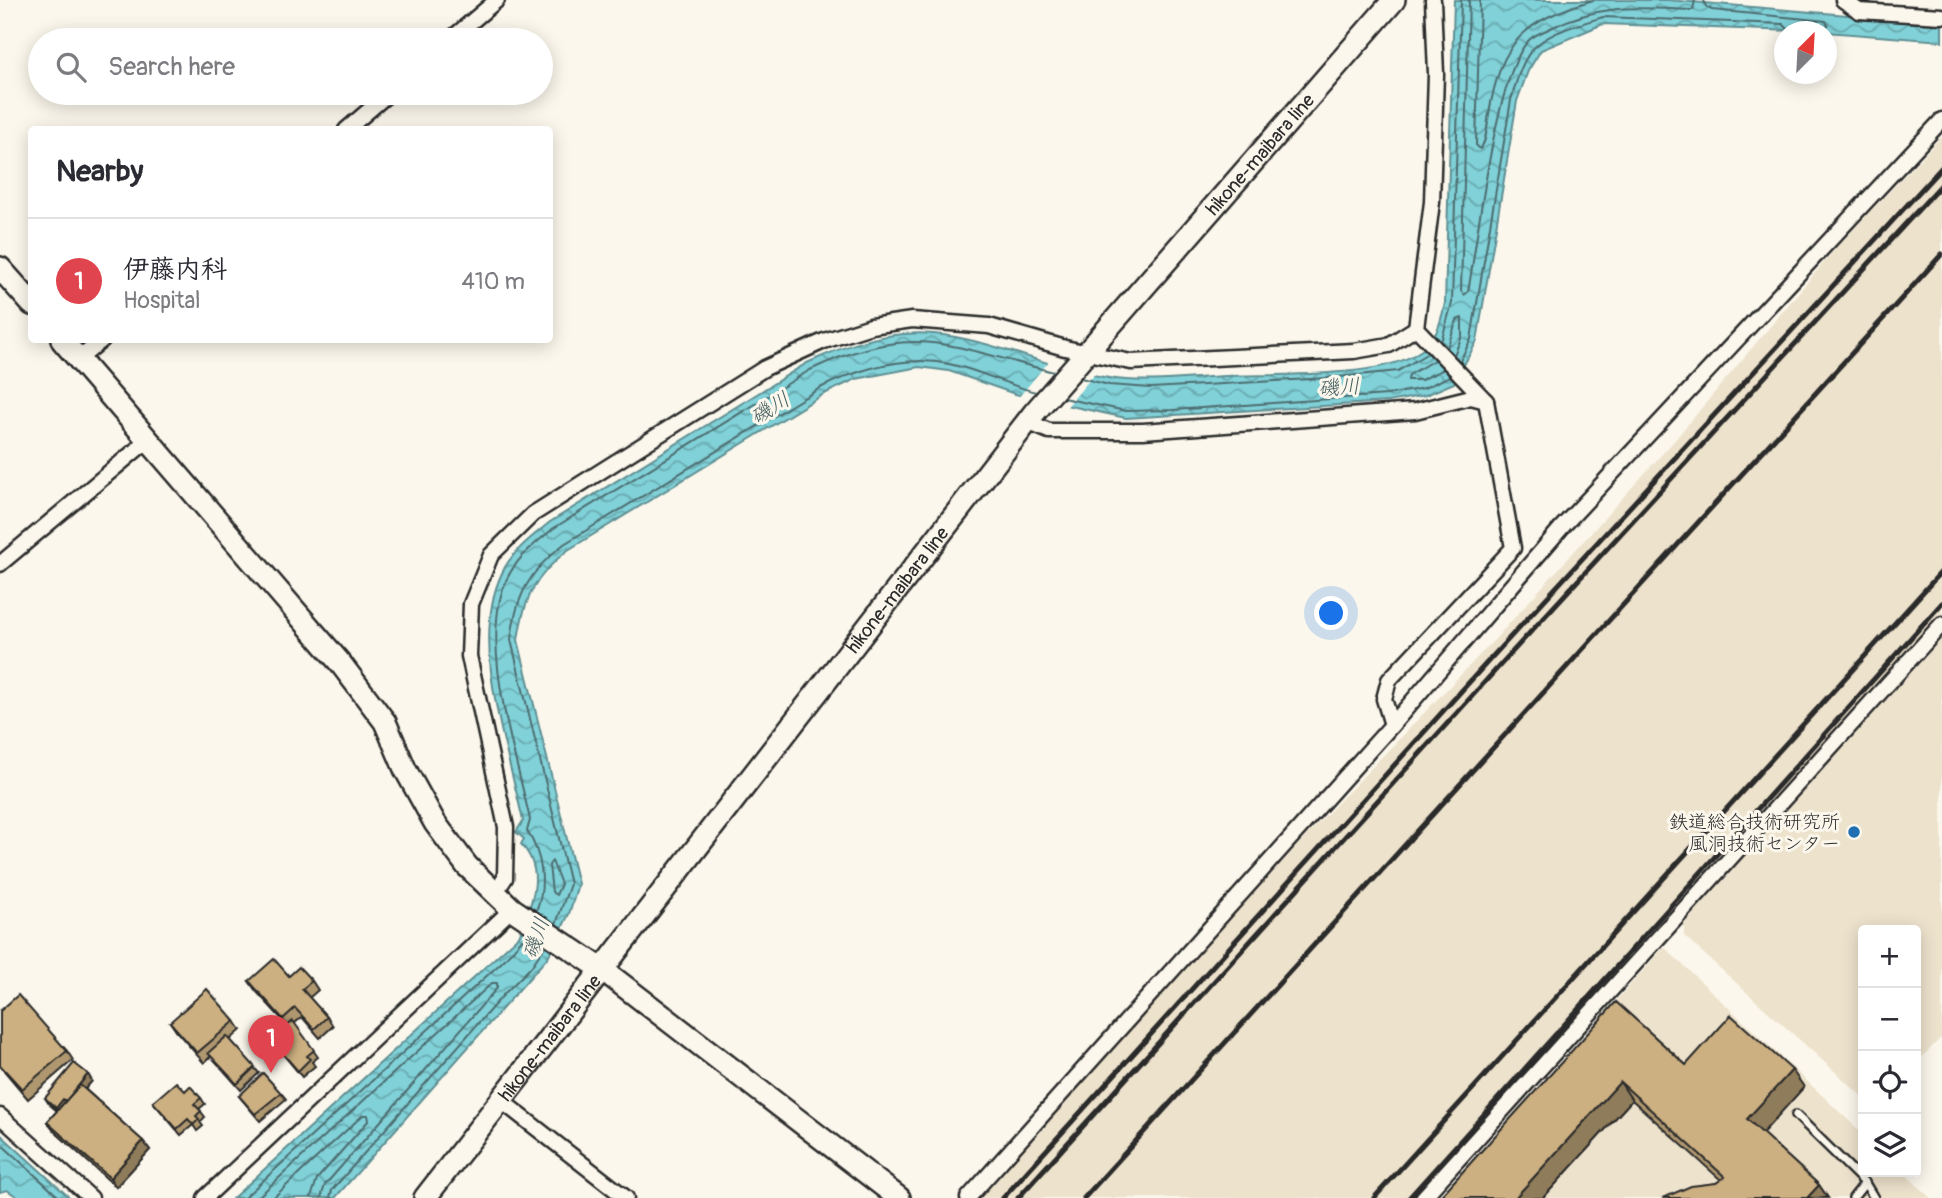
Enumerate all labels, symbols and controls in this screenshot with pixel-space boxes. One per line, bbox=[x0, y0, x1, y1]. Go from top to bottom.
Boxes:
north arrow bbox=[1774, 21, 1837, 84]
search box bbox=[28, 28, 553, 105]
icon: search bbox=[52, 48, 90, 86]
text: Search here bbox=[108, 51, 235, 83]
street label: hikone-maibara line bbox=[1201, 88, 1320, 221]
text: Nearby bbox=[56, 153, 143, 190]
text: 伊藤内科 bbox=[123, 254, 227, 286]
text: 1 bbox=[75, 267, 84, 296]
text: 410 m bbox=[462, 267, 525, 296]
text: Hospital bbox=[123, 286, 201, 315]
water label: 磯川 bbox=[1317, 373, 1361, 402]
water label: 磯川 bbox=[745, 386, 795, 431]
street label: hikone-maibara line bbox=[841, 522, 955, 658]
your location bbox=[1314, 596, 1348, 630]
place label: 鉄道総合技術研究所 風洞技術センター bbox=[1669, 810, 1840, 856]
marker: 鉄道総合技術研究所 風洞技術センター bbox=[1846, 824, 1862, 840]
water label: 磯川 bbox=[517, 914, 556, 962]
map controls bbox=[1858, 925, 1921, 1177]
button: + bbox=[1858, 925, 1921, 988]
street label: hikone-maibara line bbox=[494, 970, 607, 1106]
button: − bbox=[1858, 988, 1921, 1051]
pin: 1 bbox=[248, 1015, 294, 1073]
button: locate bbox=[1858, 1051, 1921, 1114]
button: layers bbox=[1858, 1114, 1921, 1177]

